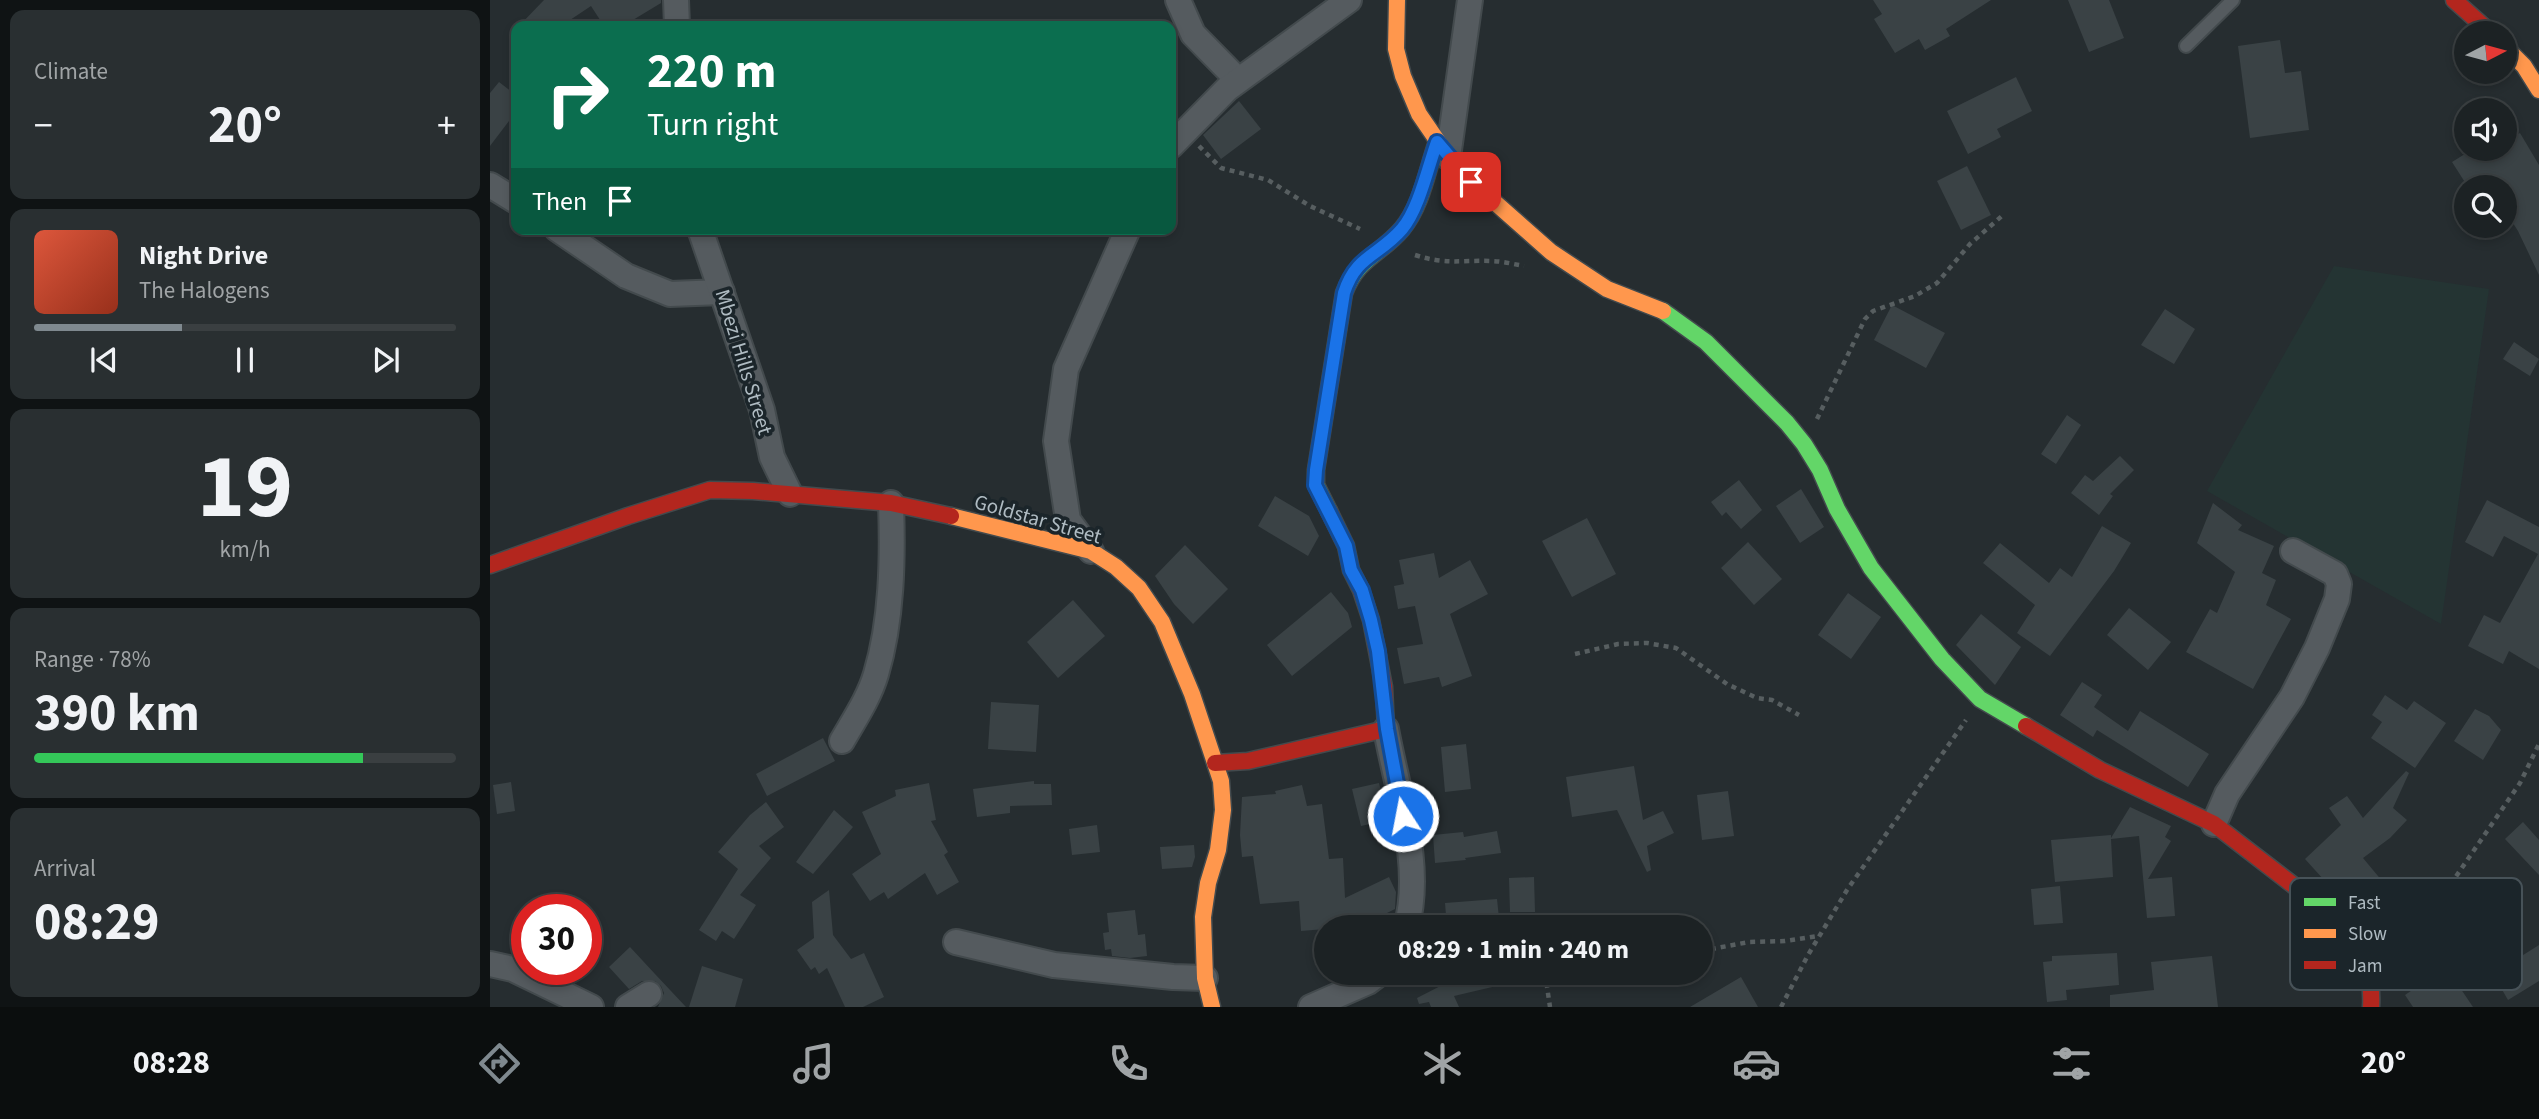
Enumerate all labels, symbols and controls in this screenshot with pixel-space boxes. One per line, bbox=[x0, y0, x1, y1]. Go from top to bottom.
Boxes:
north arrow bbox=[2454, 21, 2516, 84]
map controls bbox=[2454, 21, 2517, 238]
text: 220 m bbox=[647, 37, 776, 107]
icon: right bbox=[532, 49, 623, 140]
text: Climate bbox=[34, 55, 108, 88]
text: 20° bbox=[208, 89, 282, 163]
button: sound bbox=[2454, 98, 2517, 161]
text: − bbox=[34, 99, 53, 153]
text: + bbox=[437, 99, 456, 153]
text: Turn right bbox=[647, 102, 778, 148]
pin bbox=[1441, 152, 1501, 212]
icon: arrive bbox=[1452, 163, 1490, 201]
button: search bbox=[2454, 175, 2517, 238]
icon: arrive bbox=[601, 182, 639, 220]
text: Then bbox=[532, 183, 587, 220]
text: Night Drive bbox=[139, 237, 268, 274]
text: The Halogens bbox=[139, 274, 270, 307]
street label: Mbezi Hills Street bbox=[708, 286, 780, 438]
icon: previous bbox=[85, 341, 123, 379]
icon: pause bbox=[226, 341, 264, 379]
icon: next bbox=[367, 341, 405, 379]
text: 19 bbox=[197, 423, 293, 552]
street label: Goldstar Street bbox=[971, 487, 1105, 551]
text: km/h bbox=[219, 533, 271, 566]
text: Range · 78% bbox=[34, 643, 151, 676]
text: 390 km bbox=[34, 677, 200, 751]
position arrow bbox=[1366, 779, 1440, 853]
text: Arrival bbox=[34, 852, 96, 885]
legend bbox=[2290, 878, 2522, 990]
text: 08:29 bbox=[34, 886, 159, 960]
text: Fast bbox=[2348, 890, 2381, 917]
speed limit sign: 30 bbox=[511, 894, 602, 985]
text: Slow bbox=[2348, 921, 2387, 948]
text: 08:29 · 1 min · 240 m bbox=[1398, 931, 1629, 968]
text: Jam bbox=[2348, 953, 2382, 980]
icon: directions bbox=[475, 1039, 524, 1088]
icon: music bbox=[789, 1039, 838, 1088]
icon: phone bbox=[1104, 1039, 1153, 1088]
icon: climate bbox=[1418, 1039, 1467, 1088]
icon: car bbox=[1732, 1039, 1781, 1088]
icon: filters bbox=[2047, 1039, 2096, 1088]
text: 08:28 bbox=[133, 1040, 210, 1086]
text: 20° bbox=[2361, 1040, 2406, 1086]

